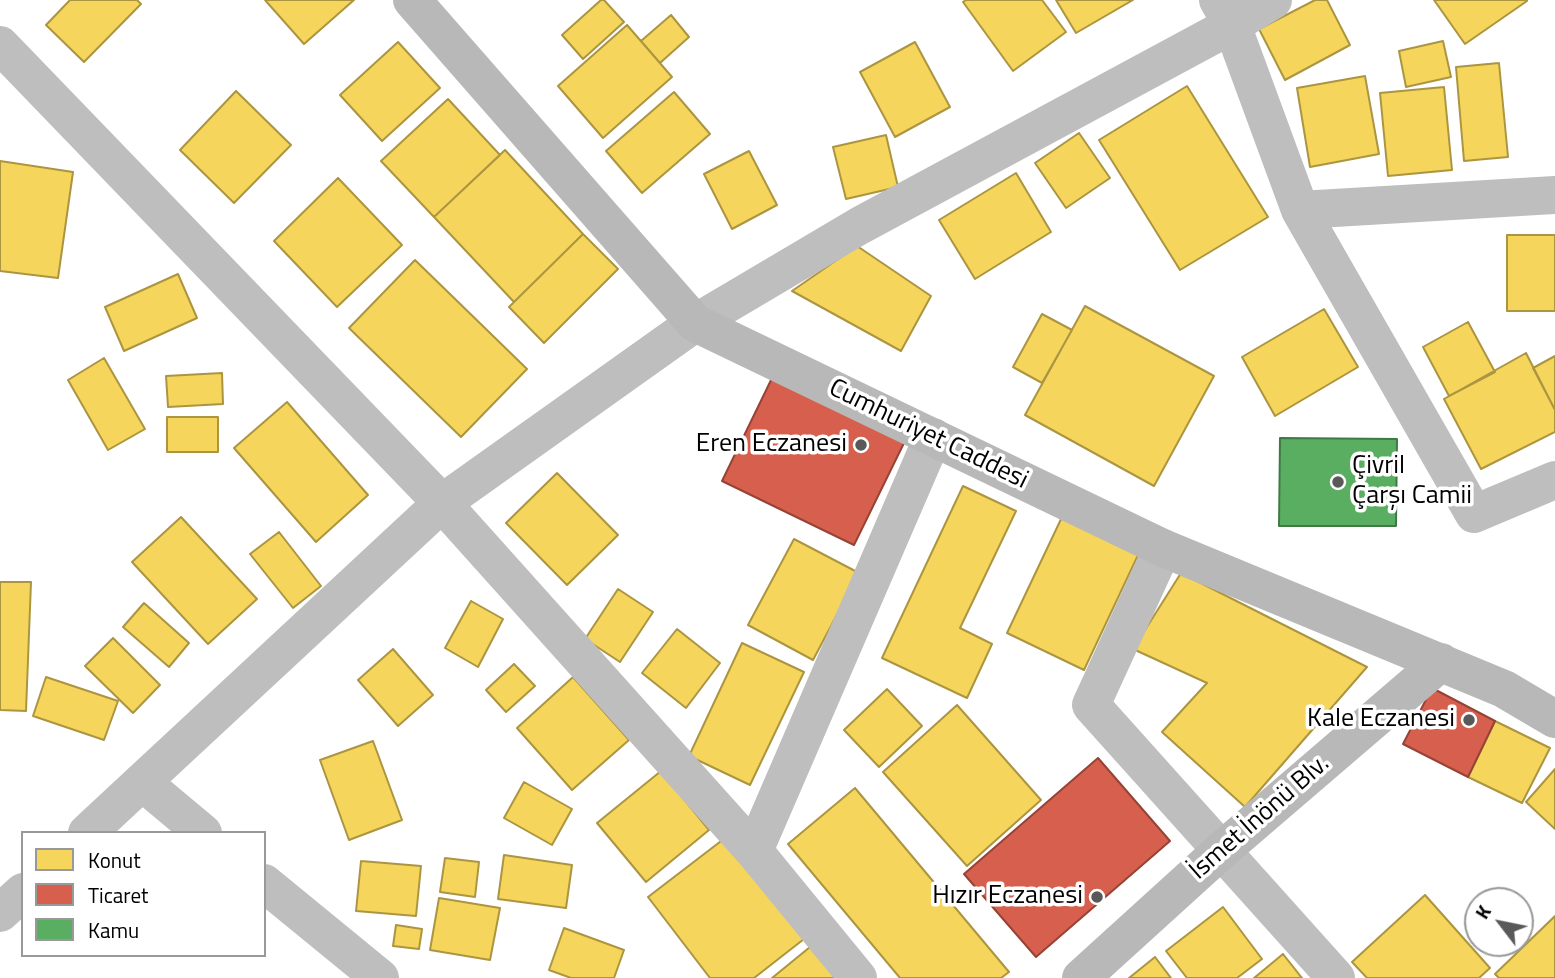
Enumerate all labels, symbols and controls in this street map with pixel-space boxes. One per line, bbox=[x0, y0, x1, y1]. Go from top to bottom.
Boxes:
street label: Cumhuriyet Caddesi bbox=[823, 373, 1033, 497]
place label: Eren Eczanesi bbox=[696, 429, 847, 461]
marker: Eren Eczanesi bbox=[853, 437, 869, 453]
place label: Çivril Çarşı Camii bbox=[1352, 451, 1472, 512]
marker: Çivril Çarşı Camii bbox=[1330, 474, 1346, 490]
place label: Kale Eczanesi bbox=[1307, 704, 1455, 736]
marker: Kale Eczanesi bbox=[1461, 712, 1477, 728]
street label: İsmet İnönü Blv. bbox=[1184, 749, 1336, 887]
legend bbox=[21, 831, 266, 957]
text: Konut bbox=[88, 844, 141, 876]
text: Ticaret bbox=[88, 879, 148, 911]
place label: Hızır Eczanesi bbox=[932, 881, 1083, 913]
north arrow bbox=[1464, 887, 1534, 957]
marker: Hızır Eczanesi bbox=[1089, 889, 1105, 905]
text: K bbox=[1467, 899, 1498, 924]
text: Kamu bbox=[88, 914, 139, 946]

